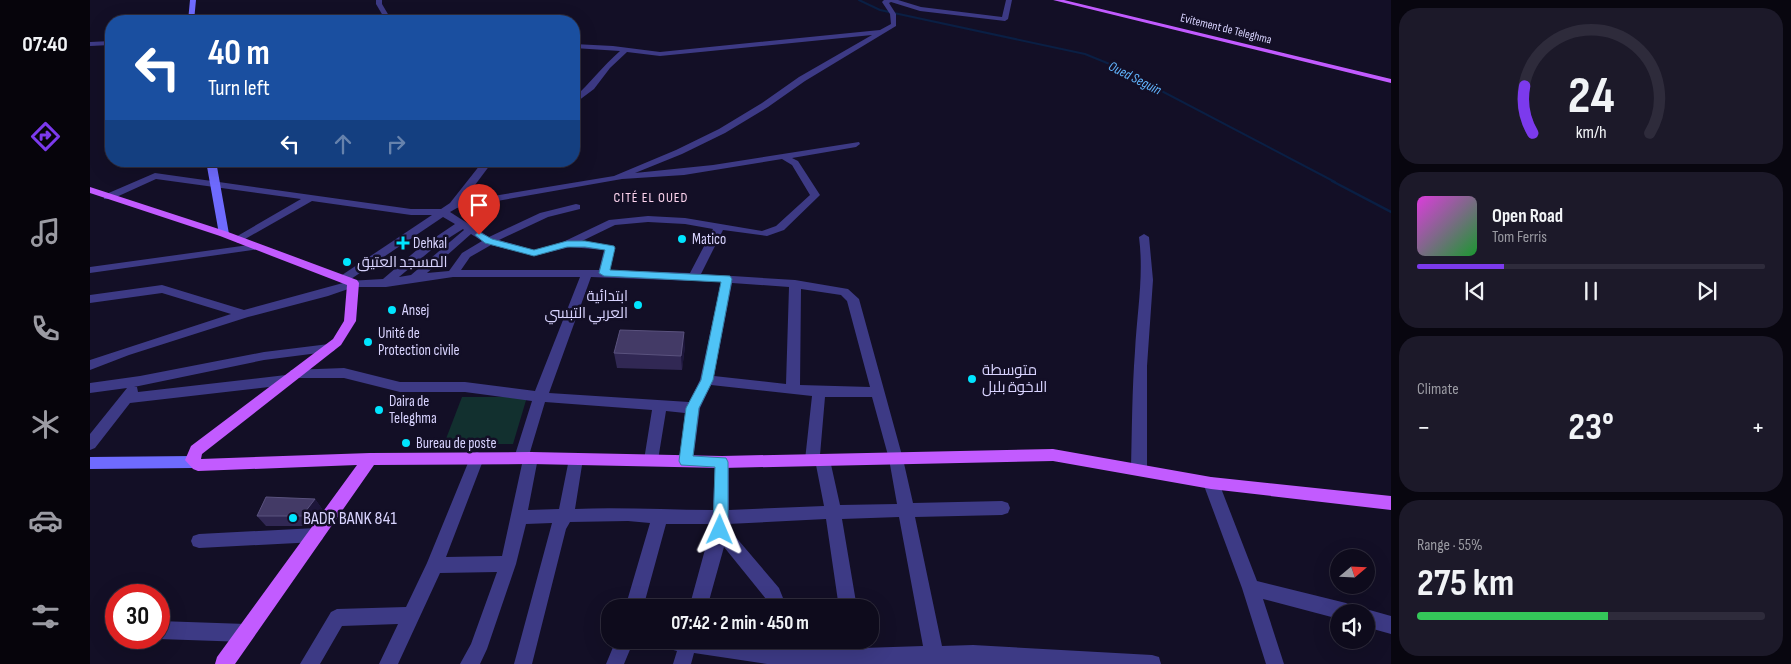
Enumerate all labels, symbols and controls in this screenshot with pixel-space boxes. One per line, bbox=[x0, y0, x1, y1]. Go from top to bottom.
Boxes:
street label: Evitement de Teleghma bbox=[1179, 10, 1274, 48]
text: 07:40 bbox=[22, 31, 68, 58]
text: 40 m bbox=[208, 32, 270, 75]
icon: left bbox=[125, 35, 190, 100]
water label: Oued Seguin bbox=[1106, 57, 1164, 99]
text: 24 bbox=[1568, 65, 1614, 128]
text: Turn left bbox=[208, 75, 270, 102]
icon: directions bbox=[28, 119, 63, 154]
text: km/h bbox=[1576, 122, 1606, 143]
icon: left bbox=[276, 130, 304, 158]
icon: ahead bbox=[329, 130, 357, 158]
icon: right bbox=[382, 130, 410, 158]
pin bbox=[458, 184, 500, 235]
district label: CITÉ EL OUED bbox=[614, 189, 688, 206]
icon: arrive bbox=[465, 191, 493, 219]
text: Open Road bbox=[1492, 205, 1563, 228]
icon: music bbox=[28, 215, 63, 250]
text: Tom Ferris bbox=[1492, 228, 1547, 247]
place label: Matico bbox=[692, 230, 726, 249]
marker: Matico bbox=[676, 233, 688, 245]
place label: Dehkal bbox=[413, 234, 447, 253]
marker: Dehkal bbox=[397, 237, 409, 249]
place label: المسجد العتيق bbox=[357, 253, 448, 272]
marker: المسجد العتيق bbox=[341, 256, 353, 268]
icon: previous bbox=[1461, 277, 1489, 305]
icon: pause bbox=[1577, 277, 1605, 305]
icon: next bbox=[1693, 277, 1721, 305]
place label: ابتدائية العربي التبسي bbox=[544, 287, 628, 325]
marker: ابتدائية العربي التبسي bbox=[632, 299, 644, 311]
place label: Ansej bbox=[401, 301, 430, 320]
marker: Ansej bbox=[386, 304, 398, 316]
icon: phone bbox=[28, 311, 63, 346]
place label: Unité de Protection civile bbox=[378, 324, 460, 360]
marker: Unité de Protection civile bbox=[362, 336, 374, 348]
place label: متوسطة الاخوة بلبل bbox=[982, 361, 1047, 397]
marker: متوسطة الاخوة بلبل bbox=[966, 373, 978, 385]
text: Climate bbox=[1417, 380, 1459, 399]
place label: Daira de Teleghma bbox=[389, 392, 437, 428]
marker: Daira de Teleghma bbox=[373, 404, 385, 416]
text: 23° bbox=[1568, 405, 1614, 450]
icon: climate bbox=[28, 407, 63, 442]
text: − bbox=[1417, 411, 1431, 444]
text: + bbox=[1751, 411, 1765, 444]
place label: Bureau de poste bbox=[416, 434, 496, 453]
marker: Bureau de poste bbox=[400, 437, 412, 449]
icon: car bbox=[28, 503, 63, 538]
position arrow bbox=[693, 503, 745, 555]
place label: BADR BANK 841 bbox=[303, 508, 397, 529]
marker: BADR BANK 841 bbox=[287, 512, 299, 524]
text: Range · 55% bbox=[1417, 536, 1483, 555]
north arrow bbox=[1330, 549, 1375, 594]
map controls bbox=[1330, 549, 1375, 649]
text: 275 km bbox=[1417, 561, 1514, 606]
speed limit sign: 30 bbox=[105, 584, 170, 649]
icon: filters bbox=[28, 599, 63, 634]
button: sound bbox=[1330, 604, 1375, 649]
text: 07:42 · 2 min · 450 m bbox=[671, 612, 809, 635]

